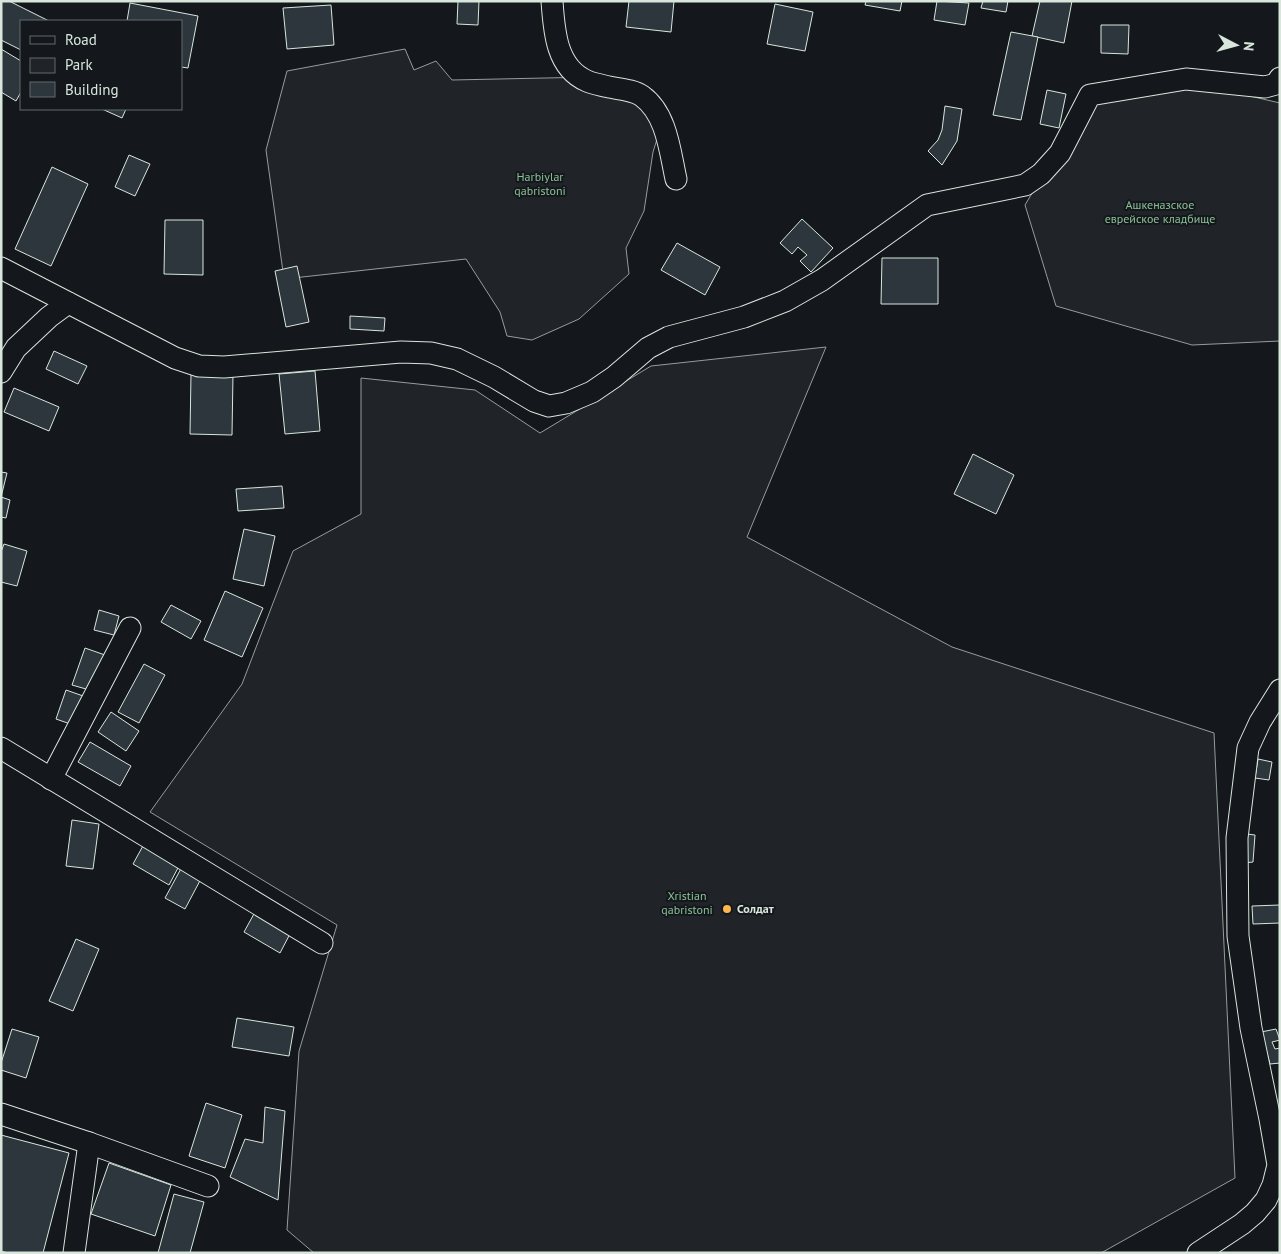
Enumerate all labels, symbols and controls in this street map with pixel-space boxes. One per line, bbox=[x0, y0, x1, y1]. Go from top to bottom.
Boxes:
legend bbox=[20, 20, 182, 110]
north arrow bbox=[1211, 20, 1261, 70]
text: Road bbox=[65, 30, 97, 49]
text: N bbox=[1239, 41, 1258, 52]
text: Park bbox=[65, 55, 93, 74]
text: Building bbox=[65, 80, 119, 99]
park label: Harbiylar qabristoni bbox=[514, 169, 566, 198]
park label: Ашкеназское еврейское кладбище bbox=[1105, 197, 1215, 226]
park label: Xristian qabristoni bbox=[661, 888, 713, 917]
place label: Солдат bbox=[737, 901, 774, 916]
marker: Солдат bbox=[721, 903, 733, 915]

